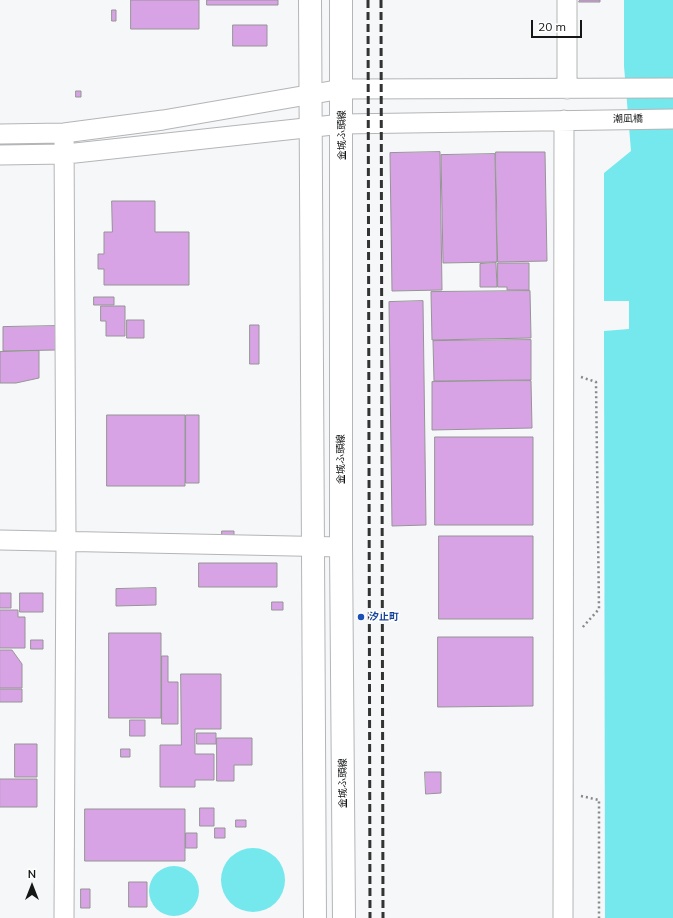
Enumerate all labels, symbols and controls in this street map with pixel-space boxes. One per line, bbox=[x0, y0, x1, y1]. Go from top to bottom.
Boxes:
scale bar bbox=[533, 12, 584, 38]
text: 20 m bbox=[538, 19, 566, 34]
street label: 金城ふ頭線 bbox=[336, 110, 348, 160]
street label: 潮凪橋 bbox=[613, 113, 643, 125]
street label: 金城ふ頭線 bbox=[335, 434, 347, 484]
place label: 汐止町 bbox=[369, 611, 399, 623]
marker: 汐止町 bbox=[356, 612, 366, 622]
street label: 金城ふ頭線 bbox=[337, 758, 349, 808]
north arrow bbox=[12, 866, 52, 906]
text: N bbox=[28, 867, 36, 881]

